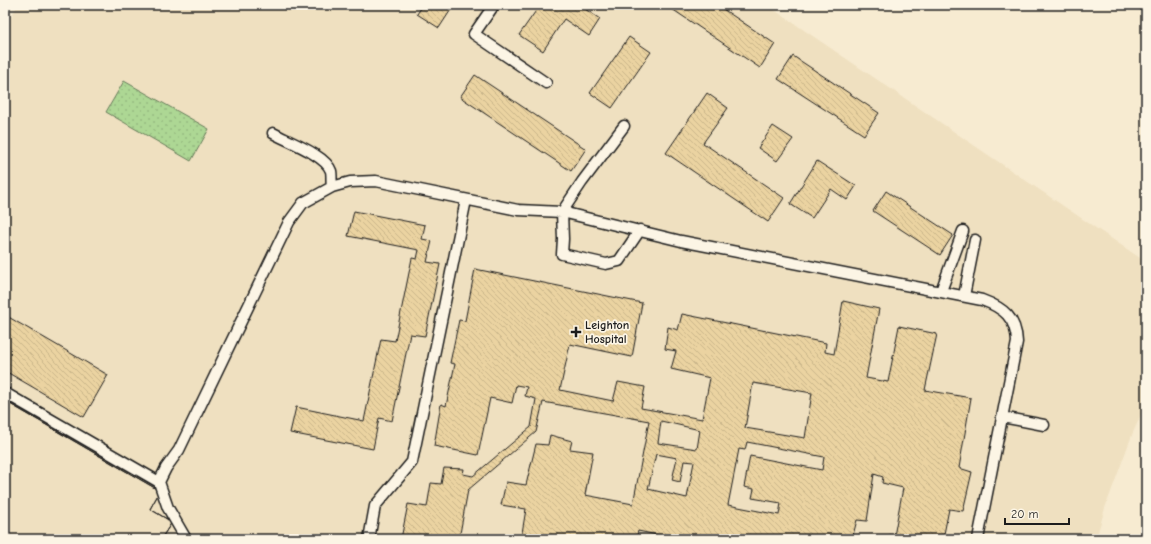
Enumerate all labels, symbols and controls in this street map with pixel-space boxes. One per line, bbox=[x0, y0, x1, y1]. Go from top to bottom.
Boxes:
place label: Leighton Hospital bbox=[585, 318, 629, 346]
marker: Leighton Hospital bbox=[570, 326, 582, 338]
scale bar bbox=[1005, 500, 1069, 526]
text: 20 m bbox=[1011, 507, 1039, 521]

